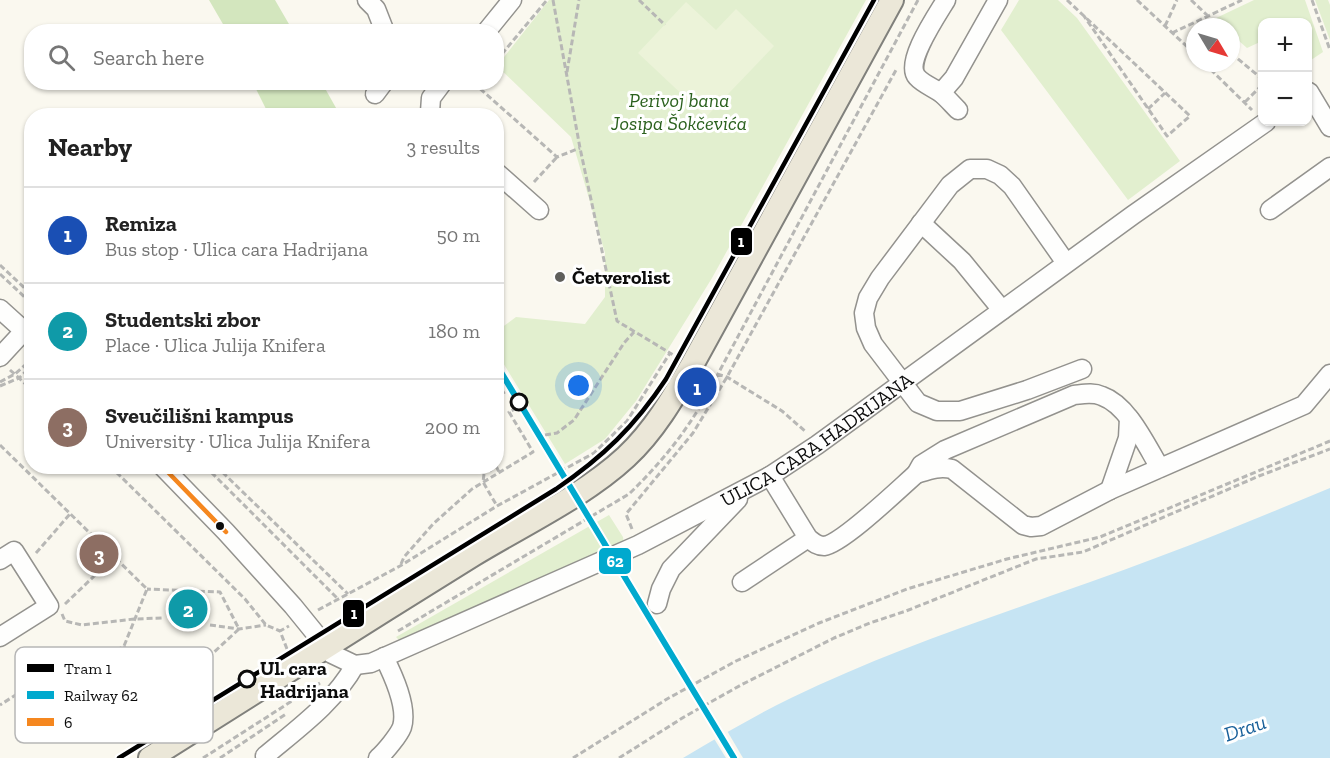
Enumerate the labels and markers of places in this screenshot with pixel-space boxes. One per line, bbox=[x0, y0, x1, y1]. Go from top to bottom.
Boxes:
place label: Četverolist bbox=[572, 265, 671, 289]
marker: Četverolist bbox=[553, 270, 567, 284]
pin: 1 bbox=[678, 364, 716, 410]
unlabelled marker bbox=[510, 393, 528, 411]
unlabelled marker bbox=[214, 520, 226, 532]
pin: 3 bbox=[80, 532, 118, 576]
pin: 2 bbox=[168, 586, 207, 632]
place label: Ul. cara Hadrijana bbox=[260, 656, 349, 703]
marker: Ul. cara Hadrijana bbox=[238, 670, 256, 688]

